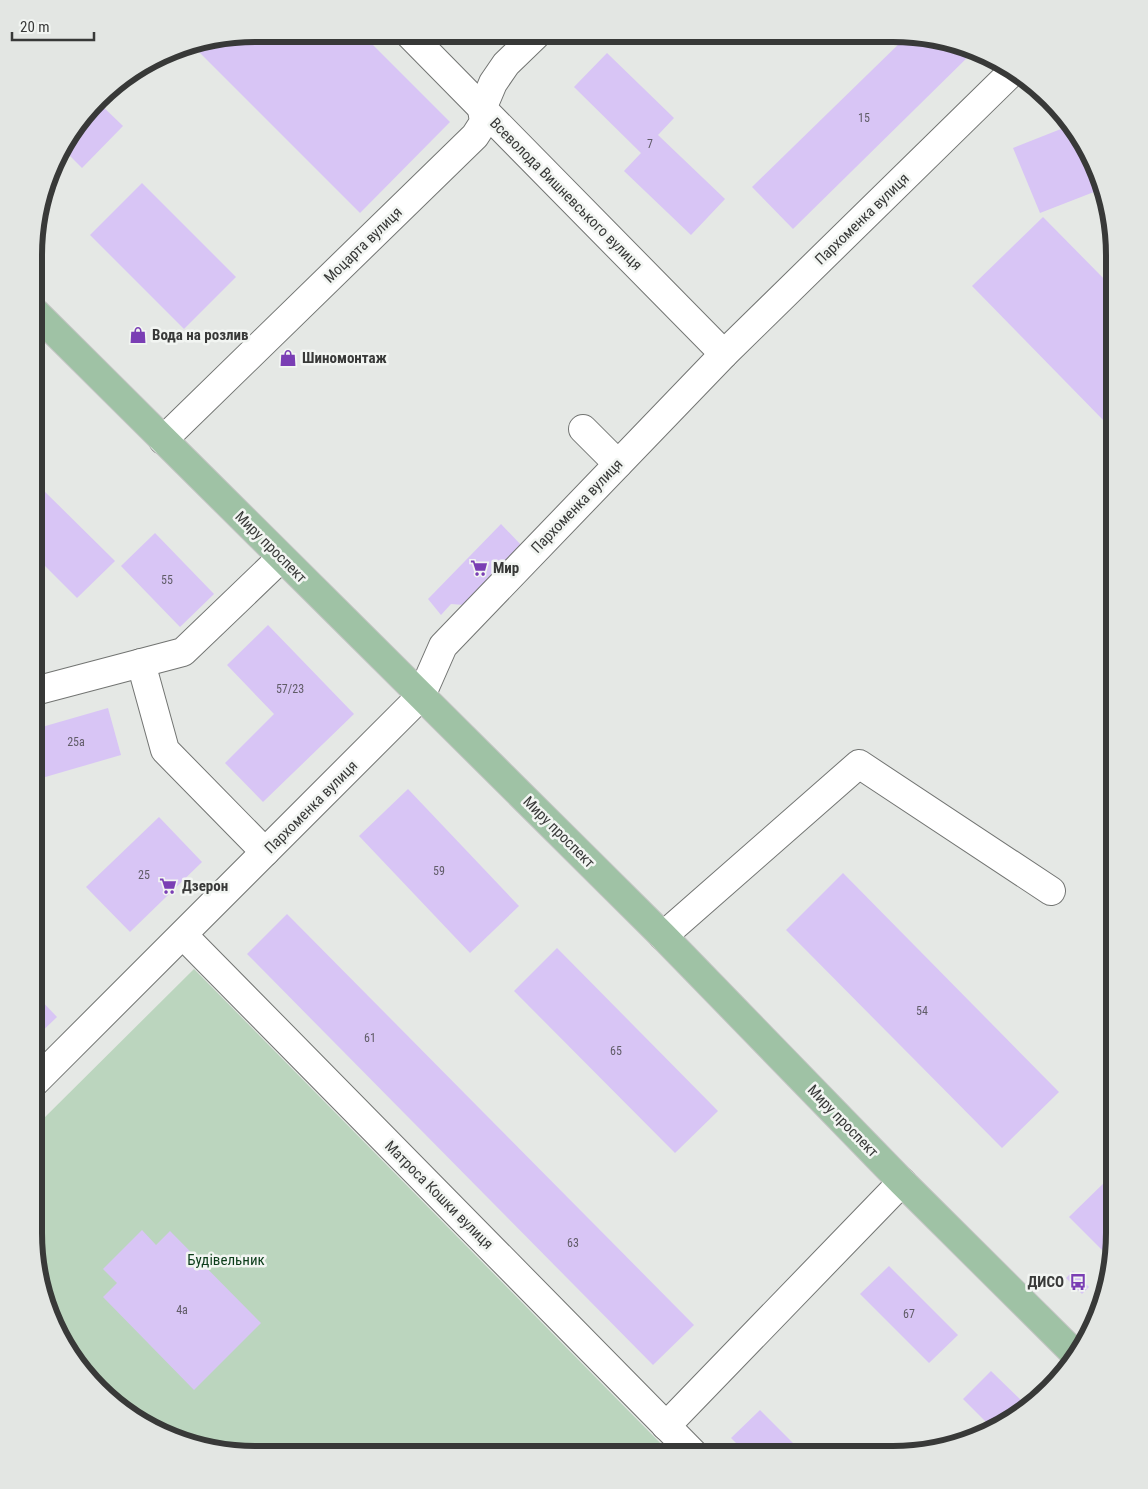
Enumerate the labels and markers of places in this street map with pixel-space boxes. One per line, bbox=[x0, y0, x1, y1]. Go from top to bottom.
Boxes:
shop icon: Вода на розлив bbox=[128, 325, 148, 345]
place label: Вода на розлив bbox=[152, 326, 249, 344]
shop icon: Шиномонтаж bbox=[278, 348, 298, 368]
place label: Шиномонтаж bbox=[302, 349, 387, 367]
supermarket icon: Мир bbox=[469, 558, 489, 578]
place label: Мир bbox=[493, 559, 519, 577]
supermarket icon: Дзерон bbox=[158, 876, 178, 896]
place label: Дзерон bbox=[182, 877, 228, 895]
bus stop icon: ДИСО bbox=[1068, 1272, 1088, 1292]
place label: ДИСО bbox=[1027, 1273, 1064, 1291]

